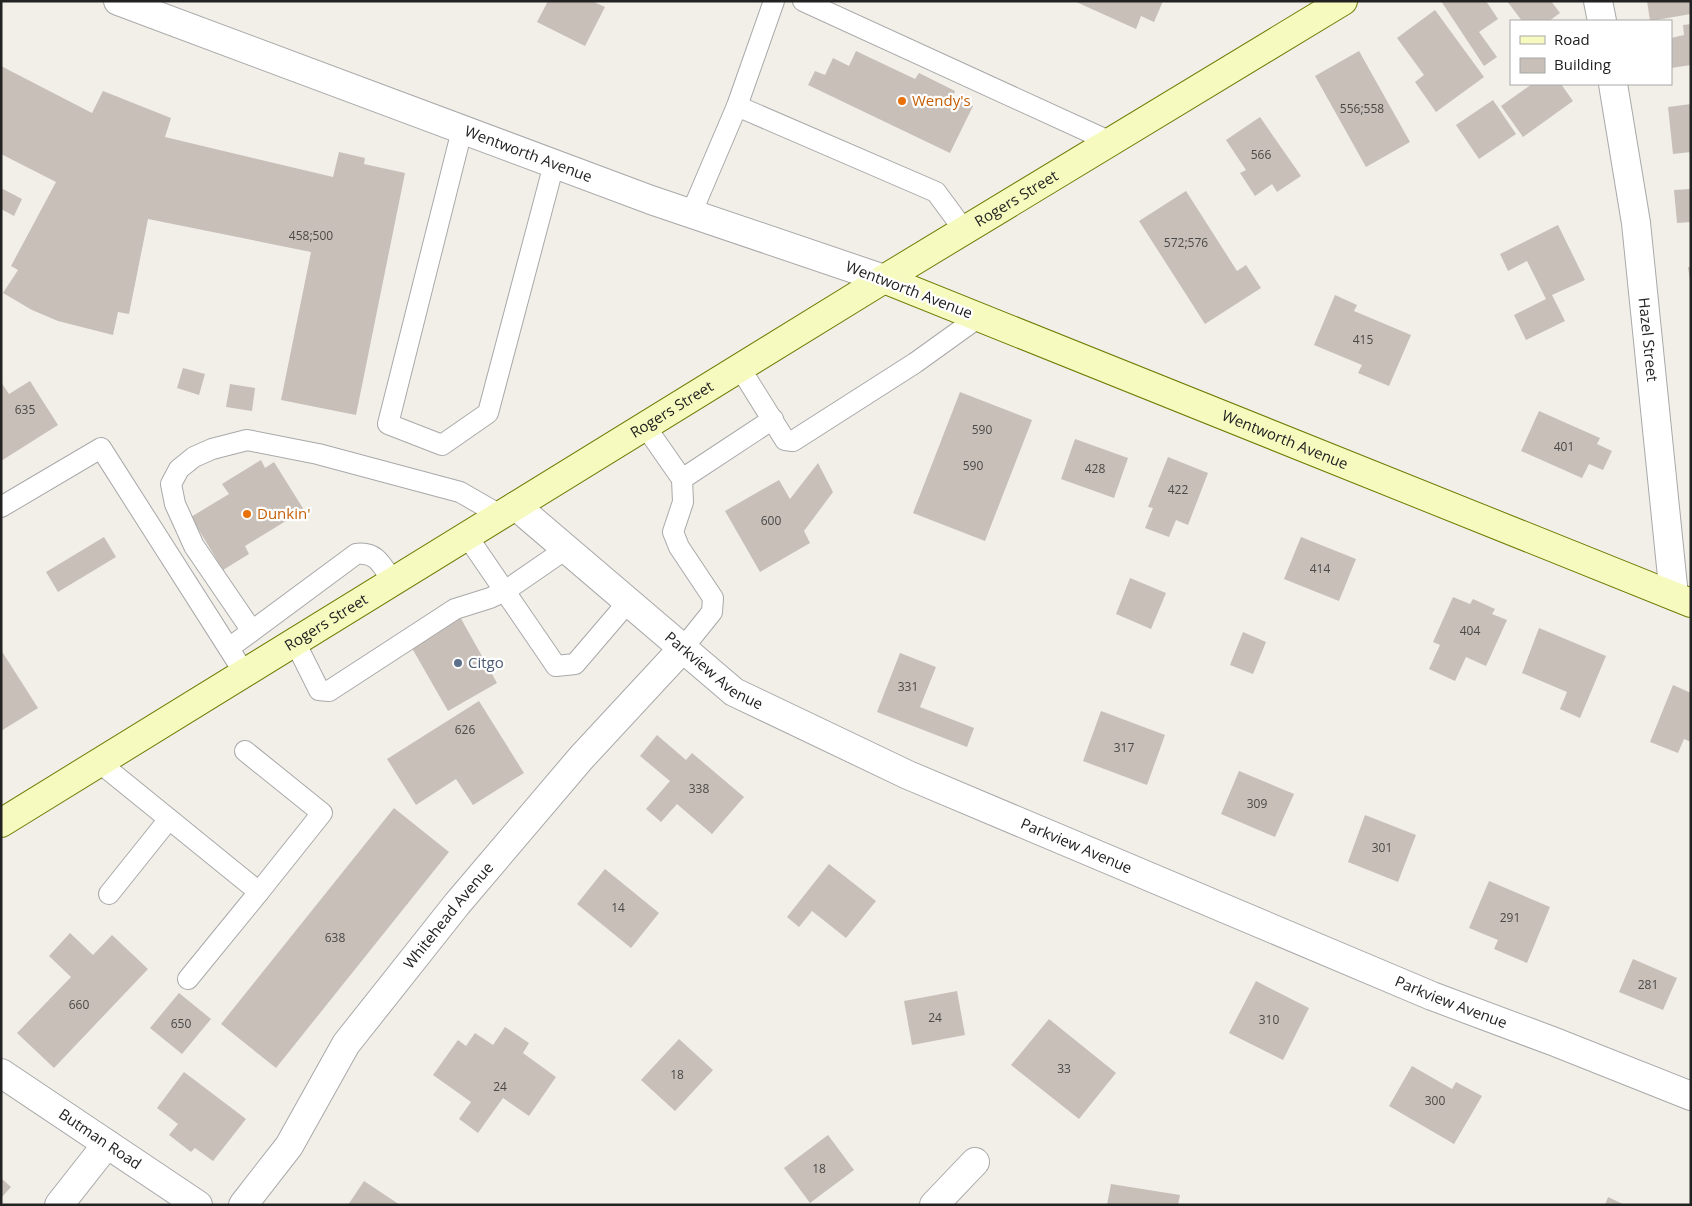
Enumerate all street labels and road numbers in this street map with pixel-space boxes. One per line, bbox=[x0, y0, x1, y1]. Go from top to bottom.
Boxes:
street label: Wentworth Avenue bbox=[462, 120, 595, 186]
street label: Rogers Street bbox=[971, 165, 1061, 231]
street label: Wentworth Avenue bbox=[843, 256, 976, 322]
street label: Hazel Street bbox=[1635, 296, 1663, 382]
street label: Rogers Street bbox=[626, 376, 717, 442]
street label: Wentworth Avenue bbox=[1219, 405, 1351, 473]
street label: Rogers Street bbox=[280, 589, 371, 655]
street label: Parkview Avenue bbox=[661, 626, 767, 713]
street label: Parkview Avenue bbox=[1018, 813, 1135, 877]
street label: Whitehead Avenue bbox=[398, 857, 497, 973]
street label: Parkview Avenue bbox=[1392, 971, 1510, 1032]
street label: Butman Road bbox=[55, 1104, 146, 1173]

